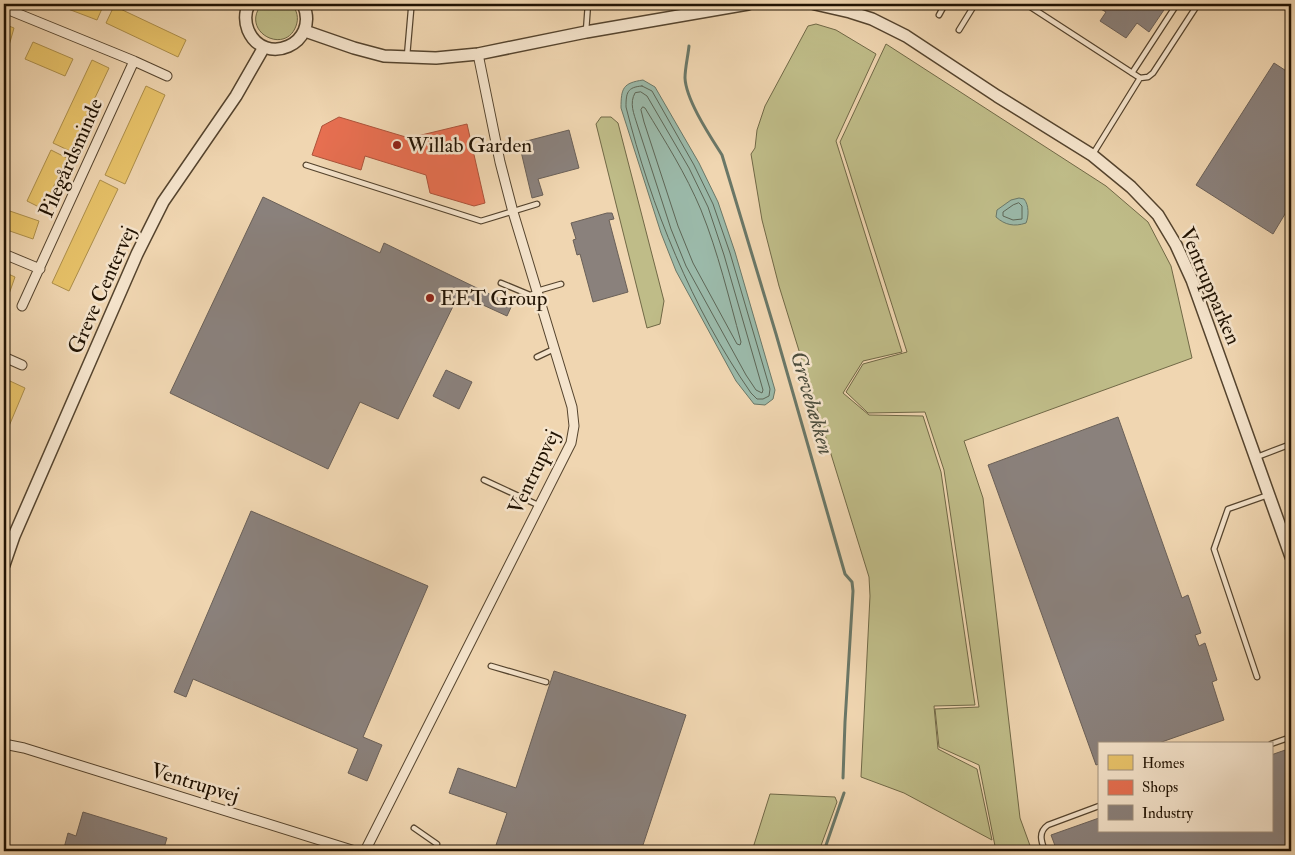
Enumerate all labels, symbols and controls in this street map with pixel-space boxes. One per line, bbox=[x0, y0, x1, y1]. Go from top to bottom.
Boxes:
street label: Pilegårdsminde bbox=[33, 94, 109, 222]
place label: Willab Garden bbox=[406, 132, 532, 159]
marker: Willab Garden bbox=[391, 139, 403, 151]
street label: Greve Centervej bbox=[62, 222, 142, 358]
street label: Ventrupparken bbox=[1173, 223, 1247, 349]
place label: EET Group bbox=[440, 285, 547, 312]
marker: EET Group bbox=[424, 292, 436, 304]
water label: Grevebækken bbox=[784, 348, 840, 458]
street label: Ventrupvej bbox=[502, 425, 566, 519]
legend bbox=[1098, 742, 1272, 832]
text: Homes bbox=[1142, 754, 1184, 773]
street label: Ventrupvej bbox=[148, 757, 242, 809]
text: Shops bbox=[1142, 778, 1178, 798]
text: Industry bbox=[1142, 804, 1193, 823]

